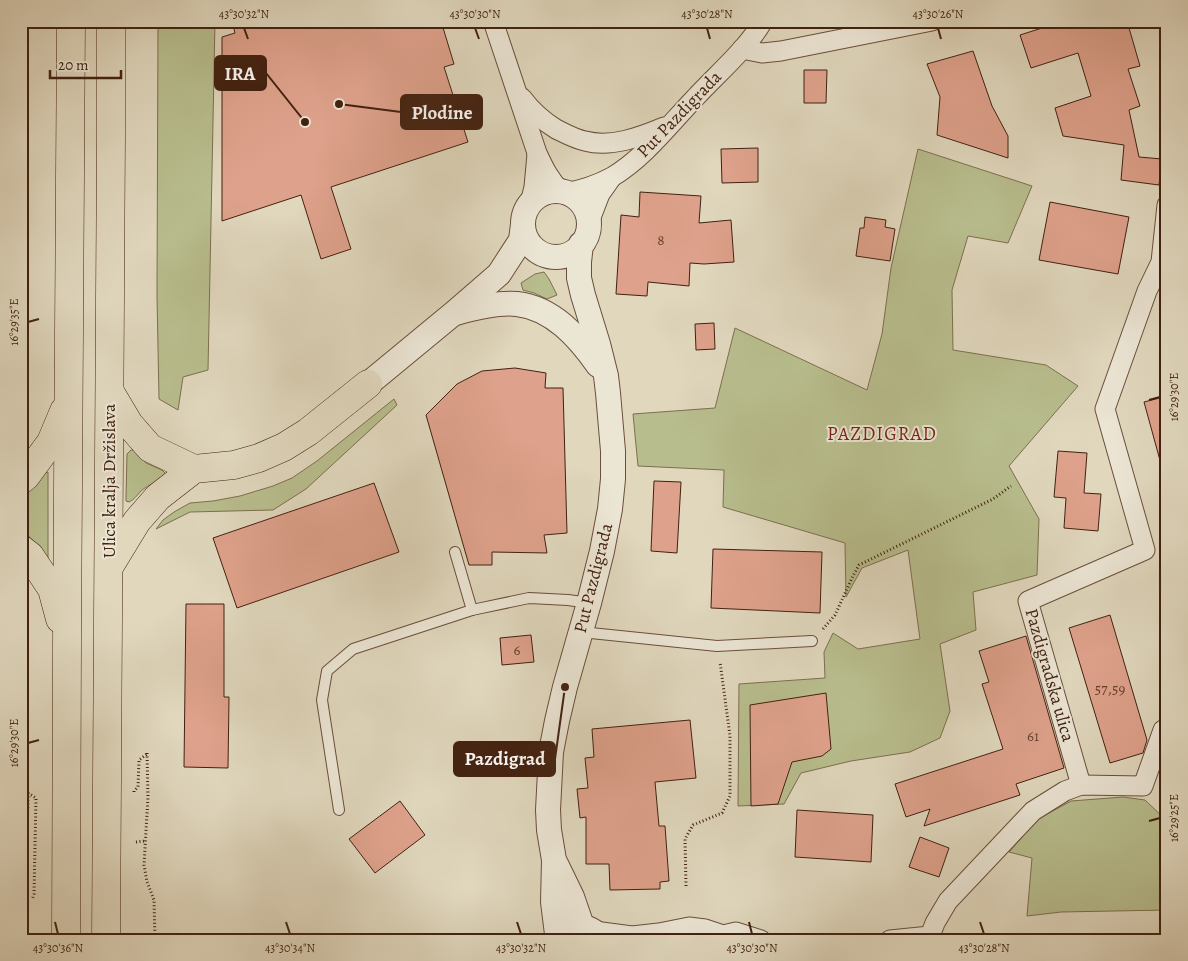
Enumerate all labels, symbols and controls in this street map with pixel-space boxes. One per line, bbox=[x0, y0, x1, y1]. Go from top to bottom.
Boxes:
text: 43°30'32"N bbox=[219, 6, 270, 22]
text: 43°30'30"N bbox=[449, 6, 501, 22]
text: 43°30'28"N bbox=[681, 6, 733, 22]
text: 43°30'26"N bbox=[912, 6, 964, 22]
scale bar bbox=[50, 48, 121, 80]
text: 20 m bbox=[58, 55, 89, 75]
callout: IRA bbox=[215, 56, 266, 90]
text: IRA bbox=[225, 61, 257, 87]
street label: Put Pazdigrada bbox=[631, 65, 727, 163]
callout: Plodine bbox=[401, 95, 482, 129]
text: Plodine bbox=[412, 100, 473, 126]
house number: 8 bbox=[657, 230, 665, 250]
text: 16°29'35"E bbox=[6, 298, 22, 346]
text: 16°29'30"E bbox=[1166, 373, 1182, 421]
street label: Ulica kralja Držislava bbox=[97, 403, 121, 558]
district label: PAZDIGRAD bbox=[827, 421, 937, 447]
street label: Put Pazdigrada bbox=[568, 520, 618, 635]
street label: Pazdigradska ulica bbox=[1020, 606, 1081, 745]
house number: 6 bbox=[514, 640, 521, 660]
house number: 57,59 bbox=[1095, 679, 1125, 699]
text: 16°29'30"E bbox=[6, 719, 22, 767]
house number: 61 bbox=[1027, 726, 1039, 746]
callout: Pazdigrad bbox=[454, 742, 555, 776]
text: Pazdigrad bbox=[465, 746, 546, 772]
text: 16°29'25"E bbox=[1166, 794, 1182, 842]
text: 43°30'36"N bbox=[33, 940, 84, 956]
text: 43°30'34"N bbox=[265, 940, 315, 956]
text: 43°30'32"N bbox=[496, 940, 547, 956]
text: 43°30'30"N bbox=[726, 940, 778, 956]
text: 43°30'28"N bbox=[958, 940, 1010, 956]

